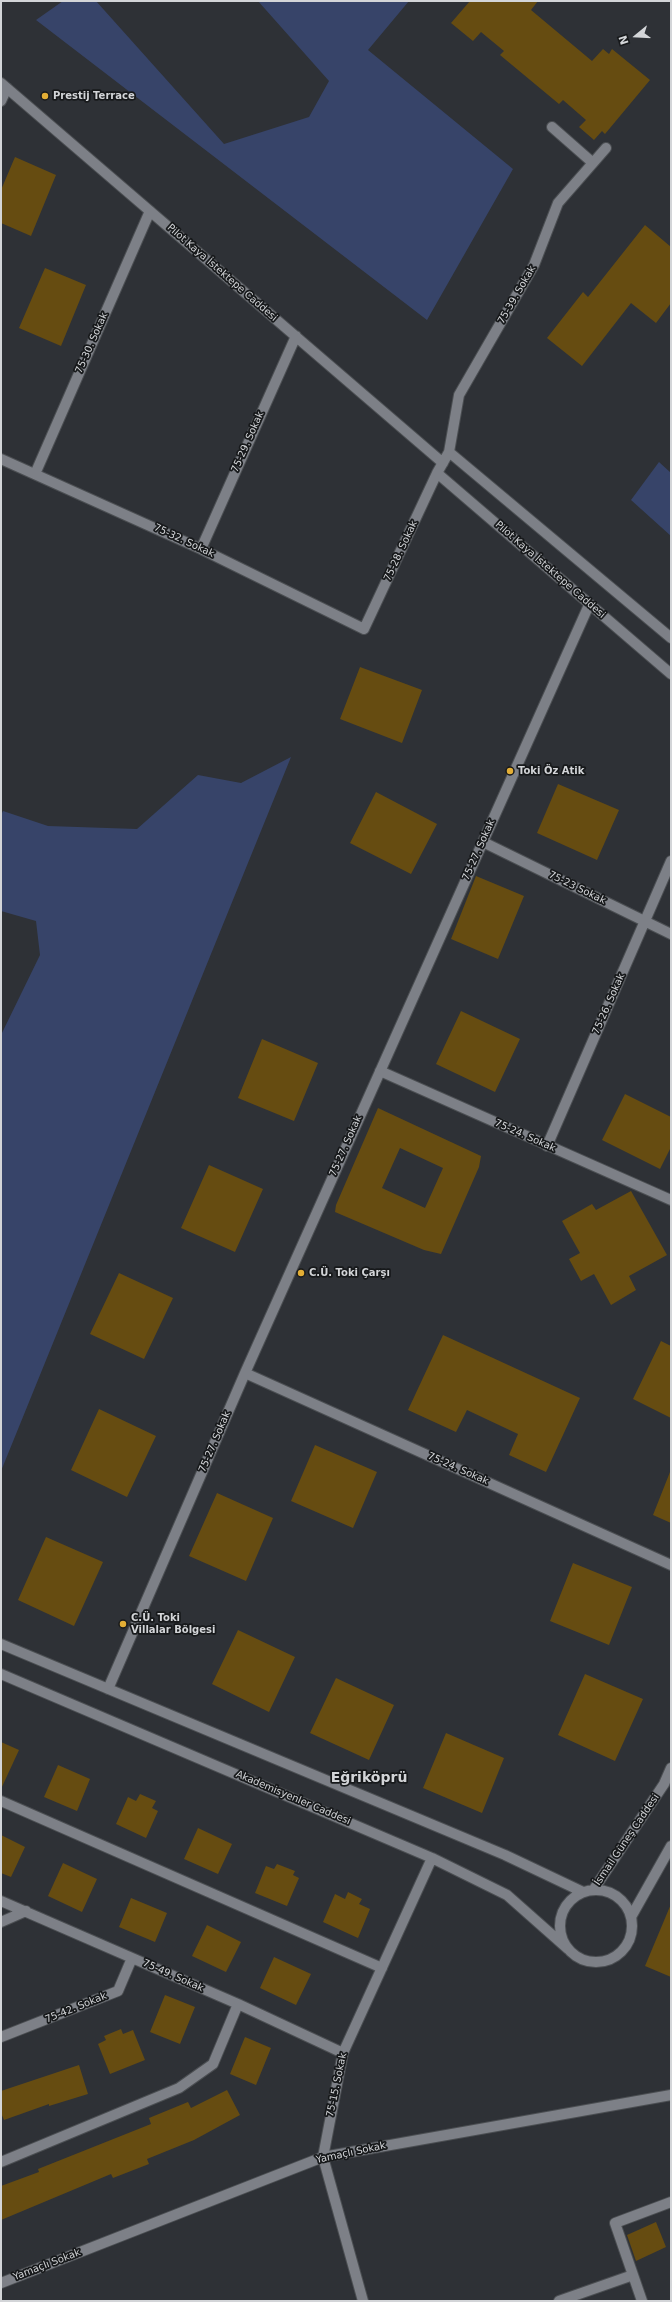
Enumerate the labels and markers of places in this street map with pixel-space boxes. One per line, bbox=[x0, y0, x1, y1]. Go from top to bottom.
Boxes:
place label: Prestij Terrace bbox=[53, 90, 135, 102]
marker: Prestij Terrace bbox=[40, 91, 50, 101]
place label: Toki Öz Atik bbox=[518, 765, 584, 777]
marker: Toki Öz Atik bbox=[505, 766, 515, 776]
place label: C.Ü. Toki Çarşı bbox=[309, 1267, 390, 1279]
marker: C.Ü. Toki Çarşı bbox=[296, 1268, 306, 1278]
place label: C.Ü. Toki Villalar Bölgesi bbox=[131, 1612, 215, 1636]
marker: C.Ü. Toki Villalar Bölgesi bbox=[118, 1619, 128, 1629]

